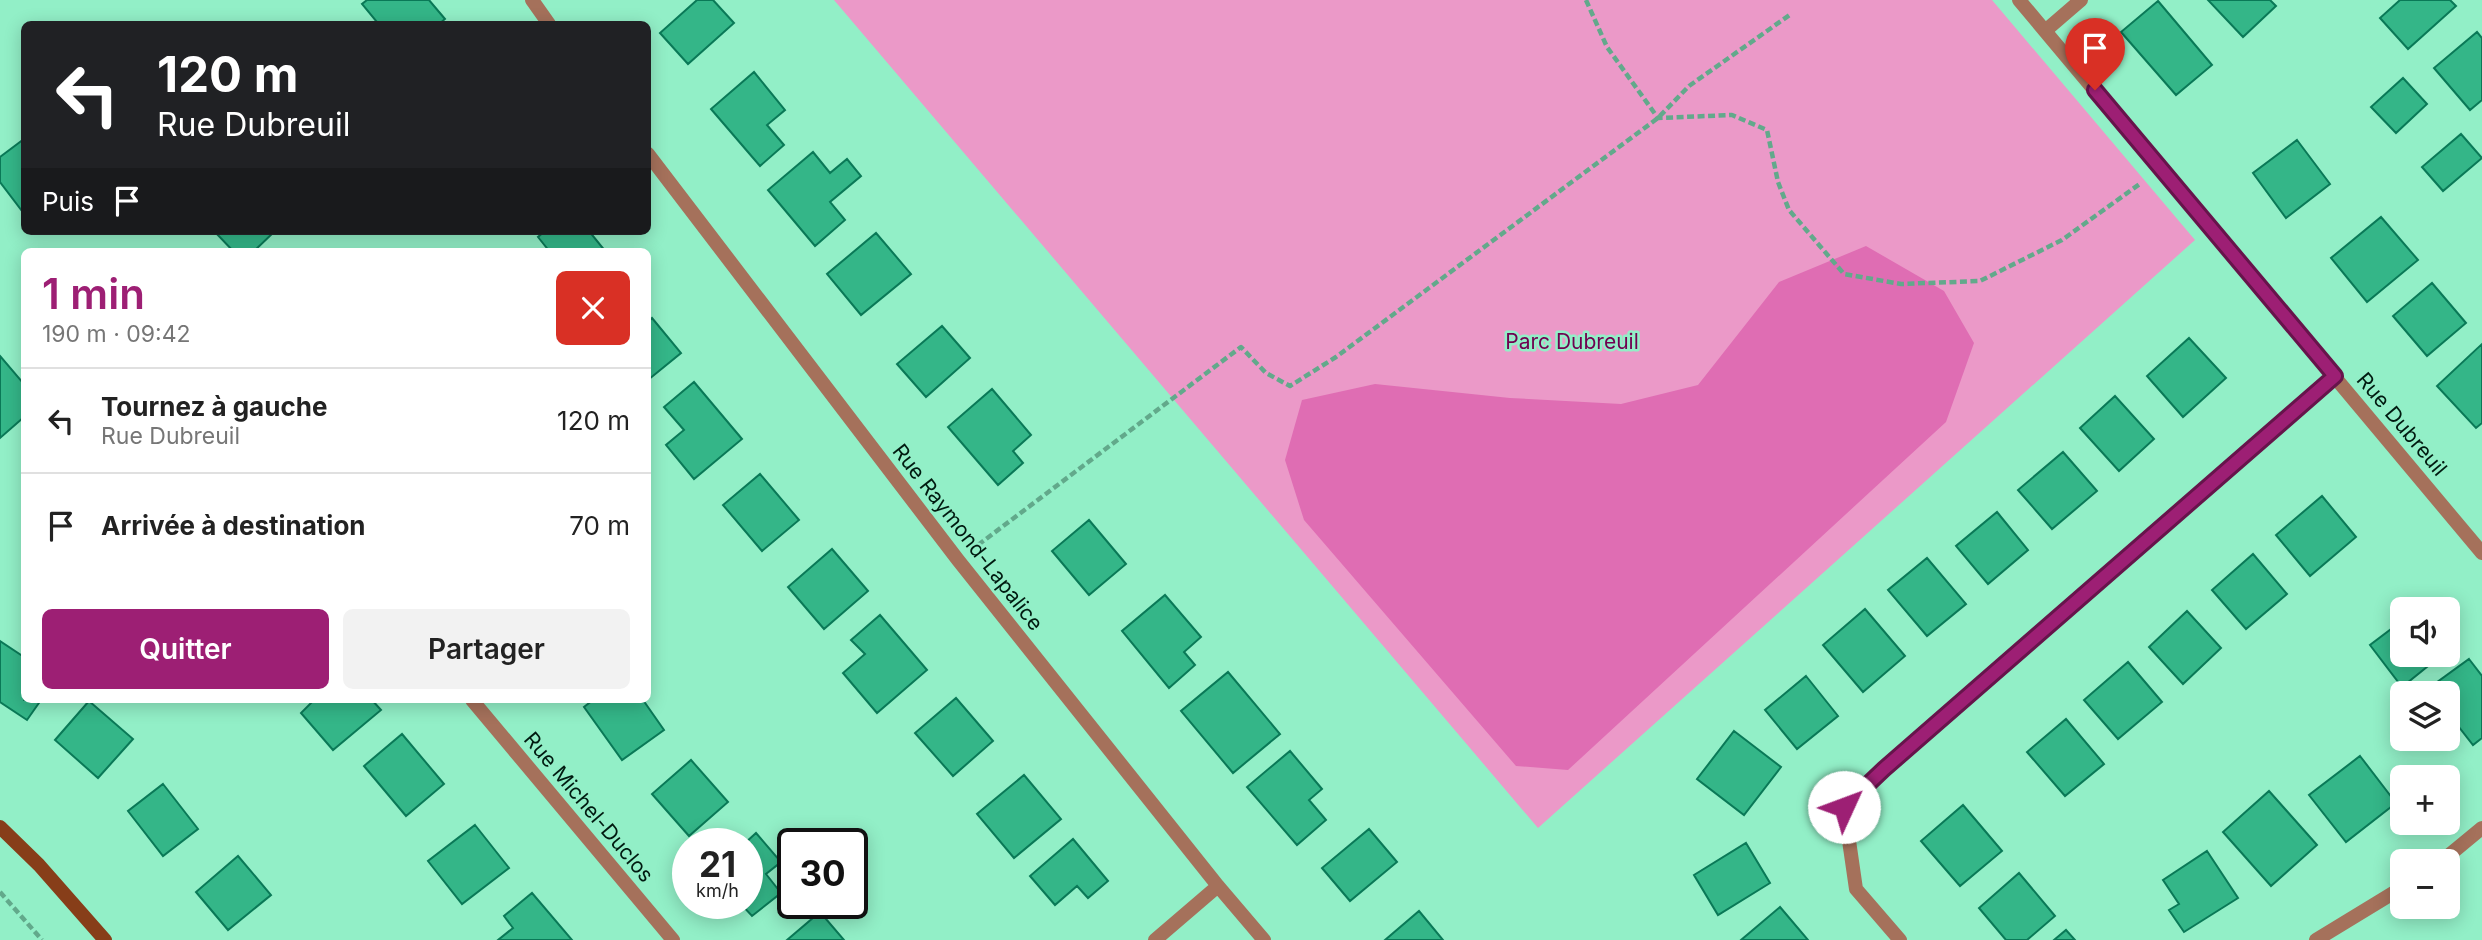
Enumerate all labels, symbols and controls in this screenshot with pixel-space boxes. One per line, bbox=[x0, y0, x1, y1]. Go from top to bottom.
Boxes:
pin bbox=[2065, 18, 2125, 90]
icon: arrive bbox=[2076, 29, 2114, 67]
text: 120 m bbox=[157, 45, 298, 104]
icon: left bbox=[42, 49, 133, 140]
text: Rue Dubreuil bbox=[157, 105, 350, 144]
icon: arrive bbox=[108, 182, 146, 220]
text: Puis bbox=[42, 186, 94, 217]
text: 1 min bbox=[42, 268, 145, 319]
button: close bbox=[556, 271, 630, 345]
text: 190 m · 09:42 bbox=[42, 320, 191, 348]
park label: Parc Dubreuil bbox=[1505, 329, 1639, 354]
street label: Rue Dubreuil bbox=[2352, 367, 2452, 481]
text: Tournez à gauche bbox=[101, 391, 327, 422]
icon: left bbox=[42, 402, 80, 440]
text: 120 m bbox=[557, 405, 630, 436]
text: Rue Dubreuil bbox=[101, 422, 240, 450]
street label: Rue Raymond-Lapalice bbox=[887, 439, 1049, 635]
icon: arrive bbox=[42, 507, 80, 545]
text: Arrivée à destination bbox=[101, 510, 366, 541]
text: 70 m bbox=[569, 510, 630, 541]
map controls bbox=[2390, 597, 2460, 919]
button: sound bbox=[2390, 597, 2460, 667]
button: Quitter bbox=[42, 609, 329, 689]
button: Partager bbox=[343, 609, 630, 689]
button: layers bbox=[2390, 681, 2460, 751]
street label: Rue Michel-Duclos bbox=[519, 727, 659, 887]
button: + bbox=[2390, 765, 2460, 835]
position arrow bbox=[1807, 770, 1881, 844]
speed limit sign: 30 bbox=[777, 828, 868, 919]
text: 21 bbox=[699, 843, 736, 885]
button: − bbox=[2390, 849, 2460, 919]
text: km/h bbox=[696, 880, 739, 901]

